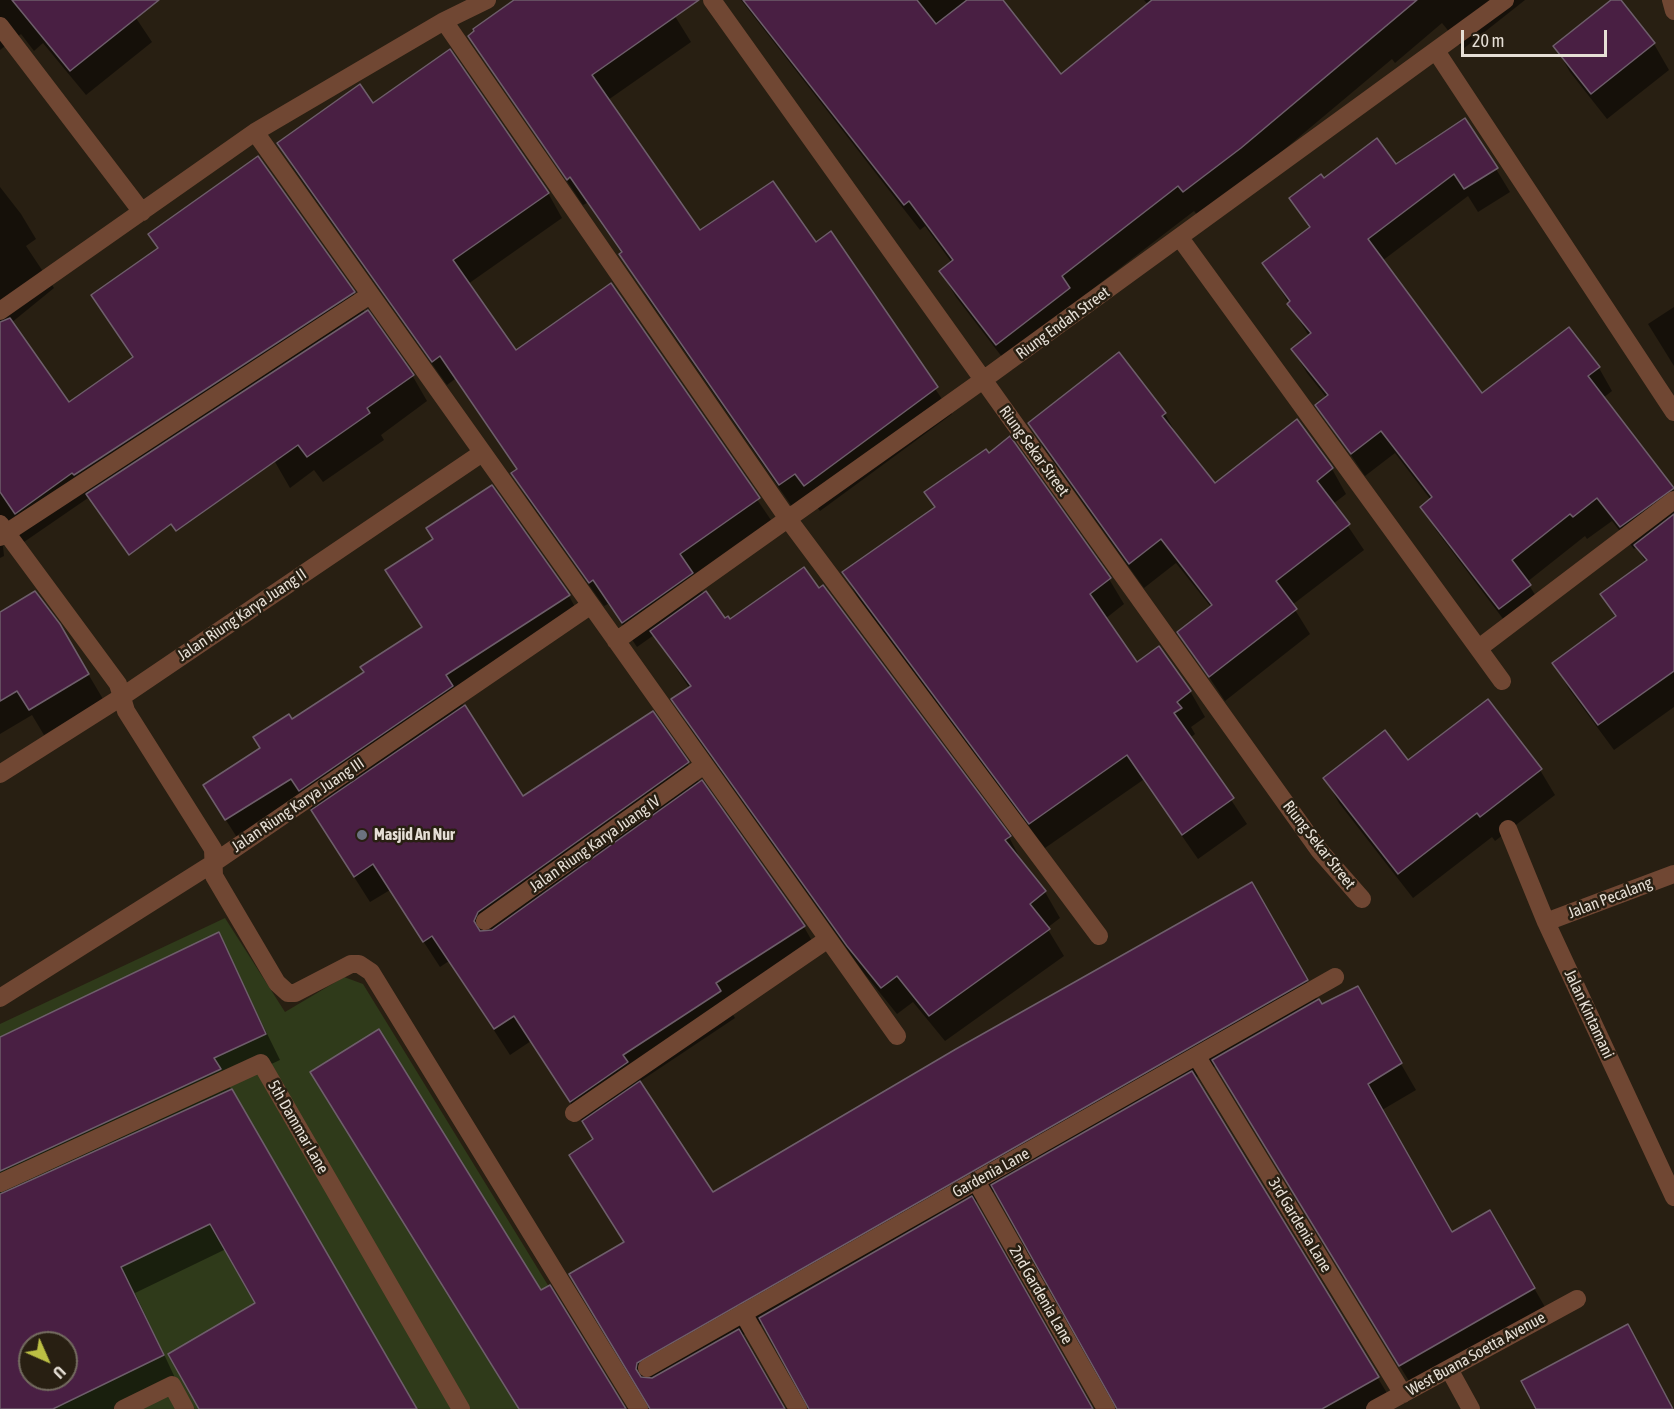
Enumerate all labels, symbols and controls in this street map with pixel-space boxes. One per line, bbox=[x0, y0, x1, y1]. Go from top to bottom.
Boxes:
scale bar bbox=[1464, 18, 1610, 56]
text: 20 m bbox=[1472, 30, 1504, 51]
street label: Riung Endah Street bbox=[1012, 283, 1114, 363]
street label: Riung Sekar Street bbox=[995, 402, 1073, 500]
street label: Jalan Riung Karya Juang II bbox=[174, 565, 310, 665]
street label: Jalan Riung Karya Juang III bbox=[228, 754, 368, 856]
street label: Jalan Riung Karya Juang IV bbox=[526, 792, 664, 896]
street label: Riung Sekar Street bbox=[1279, 797, 1359, 893]
place label: Masjid An Nur bbox=[374, 825, 455, 845]
marker: Masjid An Nur bbox=[355, 828, 369, 842]
street label: Jalan Pecalang bbox=[1565, 873, 1655, 923]
street label: Jalan Kintamani bbox=[1560, 966, 1618, 1062]
street label: 5th Dammar Lane bbox=[264, 1077, 332, 1177]
street label: Gardenia Lane bbox=[949, 1144, 1033, 1202]
street label: 3rd Gardenia Lane bbox=[1264, 1174, 1336, 1276]
street label: 2nd Gardenia Lane bbox=[1005, 1242, 1077, 1348]
street label: West Buana Soetta Avenue bbox=[1403, 1308, 1549, 1400]
north arrow bbox=[18, 1331, 78, 1391]
text: U bbox=[50, 1363, 69, 1382]

